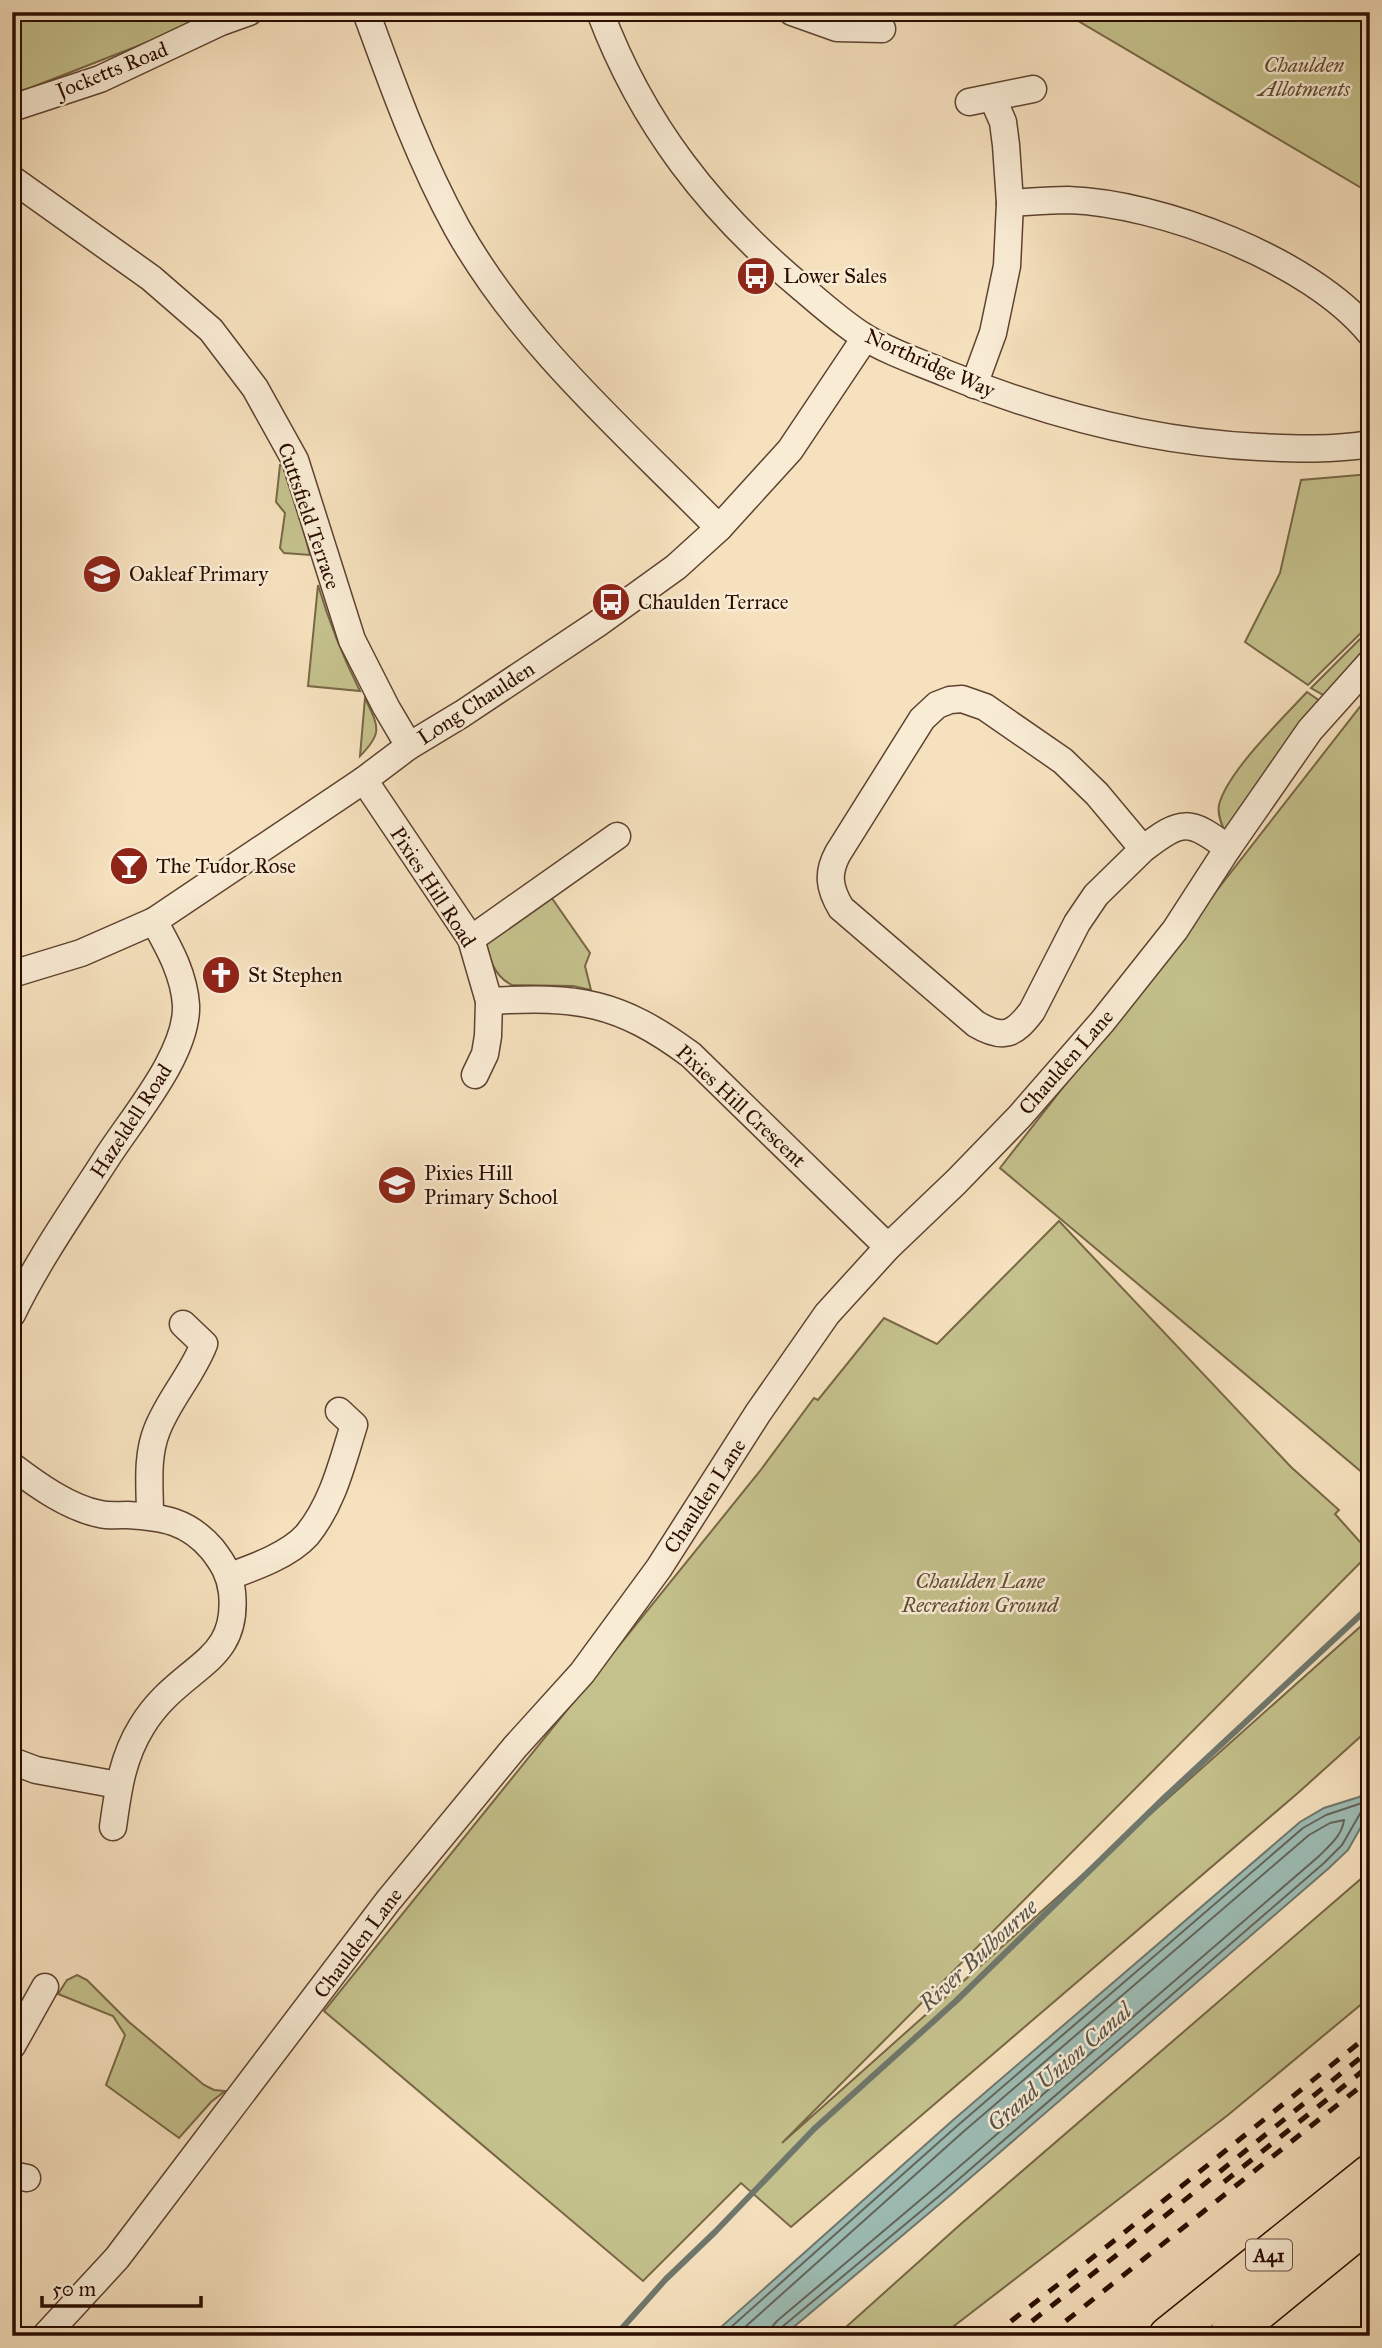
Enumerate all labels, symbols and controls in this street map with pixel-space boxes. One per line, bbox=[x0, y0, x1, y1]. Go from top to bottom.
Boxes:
street label: Jocketts Road bbox=[51, 36, 172, 105]
park label: Chaulden Allotments bbox=[1256, 52, 1351, 102]
bus stop icon: Lower Sales bbox=[735, 255, 777, 297]
place label: Lower Sales bbox=[783, 263, 887, 289]
street label: Northridge Way bbox=[861, 323, 1000, 404]
street label: Cuttsfield Terrace bbox=[272, 439, 346, 593]
school or university icon: Oakleaf Primary bbox=[81, 553, 123, 595]
place label: Oakleaf Primary bbox=[129, 561, 269, 587]
bus stop icon: Chaulden Terrace bbox=[590, 581, 632, 623]
place label: Chaulden Terrace bbox=[638, 589, 789, 615]
street label: Long Chaulden bbox=[413, 656, 539, 750]
street label: Pixies Hill Road bbox=[384, 822, 482, 952]
bar icon: The Tudor Rose bbox=[108, 845, 150, 887]
place label: The Tudor Rose bbox=[156, 853, 296, 879]
church icon: St Stephen bbox=[200, 954, 242, 996]
place label: St Stephen bbox=[248, 962, 342, 988]
street label: Chaulden Lane bbox=[1013, 1004, 1119, 1120]
street label: Pixies Hill Crescent bbox=[671, 1039, 812, 1173]
street label: Hazeldell Road bbox=[84, 1059, 178, 1183]
place label: Pixies Hill Primary School bbox=[424, 1160, 558, 1210]
school or university icon: Pixies Hill Primary School bbox=[376, 1164, 418, 1206]
street label: Chaulden Lane bbox=[658, 1434, 752, 1558]
park label: Chaulden Lane Recreation Ground bbox=[901, 1568, 1060, 1618]
street label: Chaulden Lane bbox=[308, 1883, 408, 2003]
water label: River Bulbourne bbox=[912, 1893, 1043, 2018]
water label: Grand Union Canal bbox=[981, 1995, 1138, 2137]
road number: A41 bbox=[1246, 2240, 1292, 2270]
scale bar bbox=[42, 2264, 201, 2308]
text: 50 m bbox=[52, 2276, 97, 2302]

